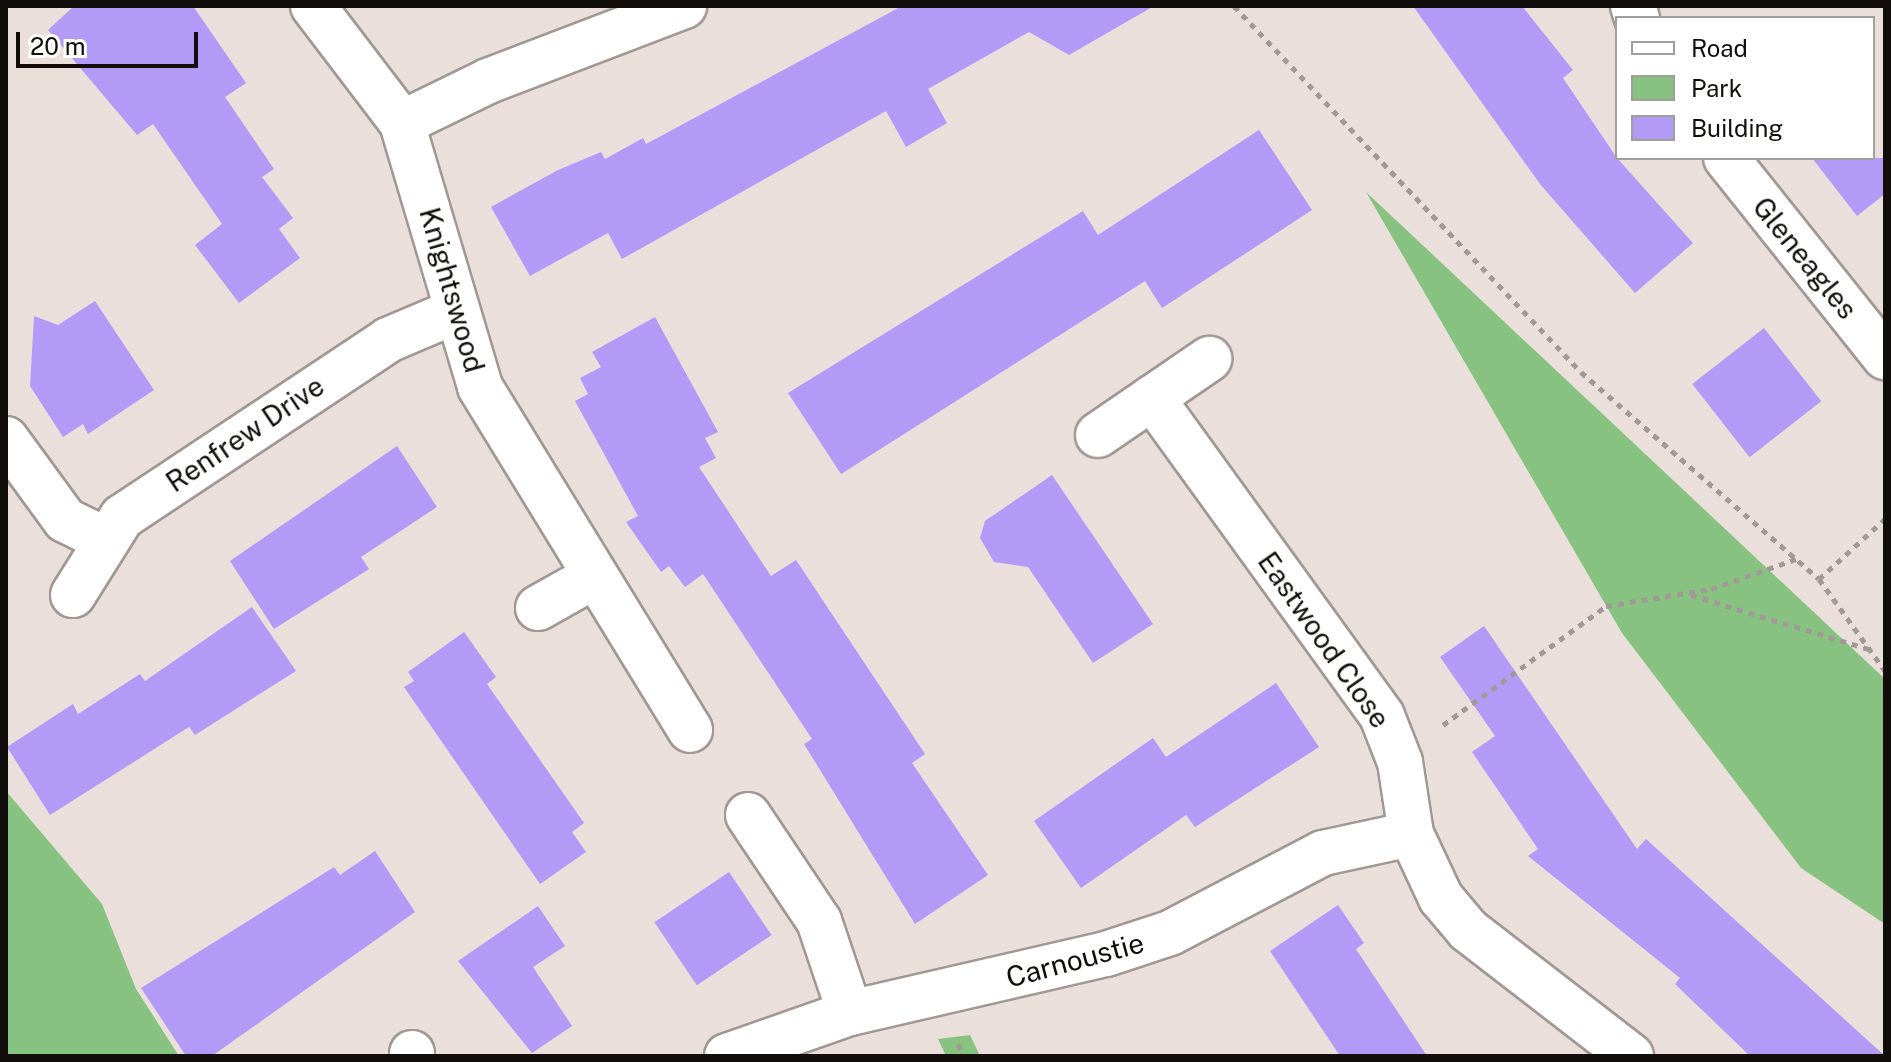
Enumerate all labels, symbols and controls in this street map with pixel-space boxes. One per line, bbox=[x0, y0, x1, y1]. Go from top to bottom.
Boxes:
scale bar bbox=[20, 16, 202, 66]
legend bbox=[1615, 16, 1875, 160]
text: 20 m bbox=[30, 32, 86, 60]
text: Road bbox=[1691, 34, 1748, 62]
text: Park bbox=[1691, 74, 1742, 102]
text: Building bbox=[1691, 114, 1783, 142]
street label: Gleneagles bbox=[1746, 190, 1864, 326]
street label: Knightswood bbox=[412, 204, 492, 376]
street label: Renfrew Drive bbox=[160, 369, 330, 499]
street label: Eastwood Close bbox=[1251, 546, 1397, 734]
street label: Carnoustie bbox=[1002, 925, 1148, 995]

